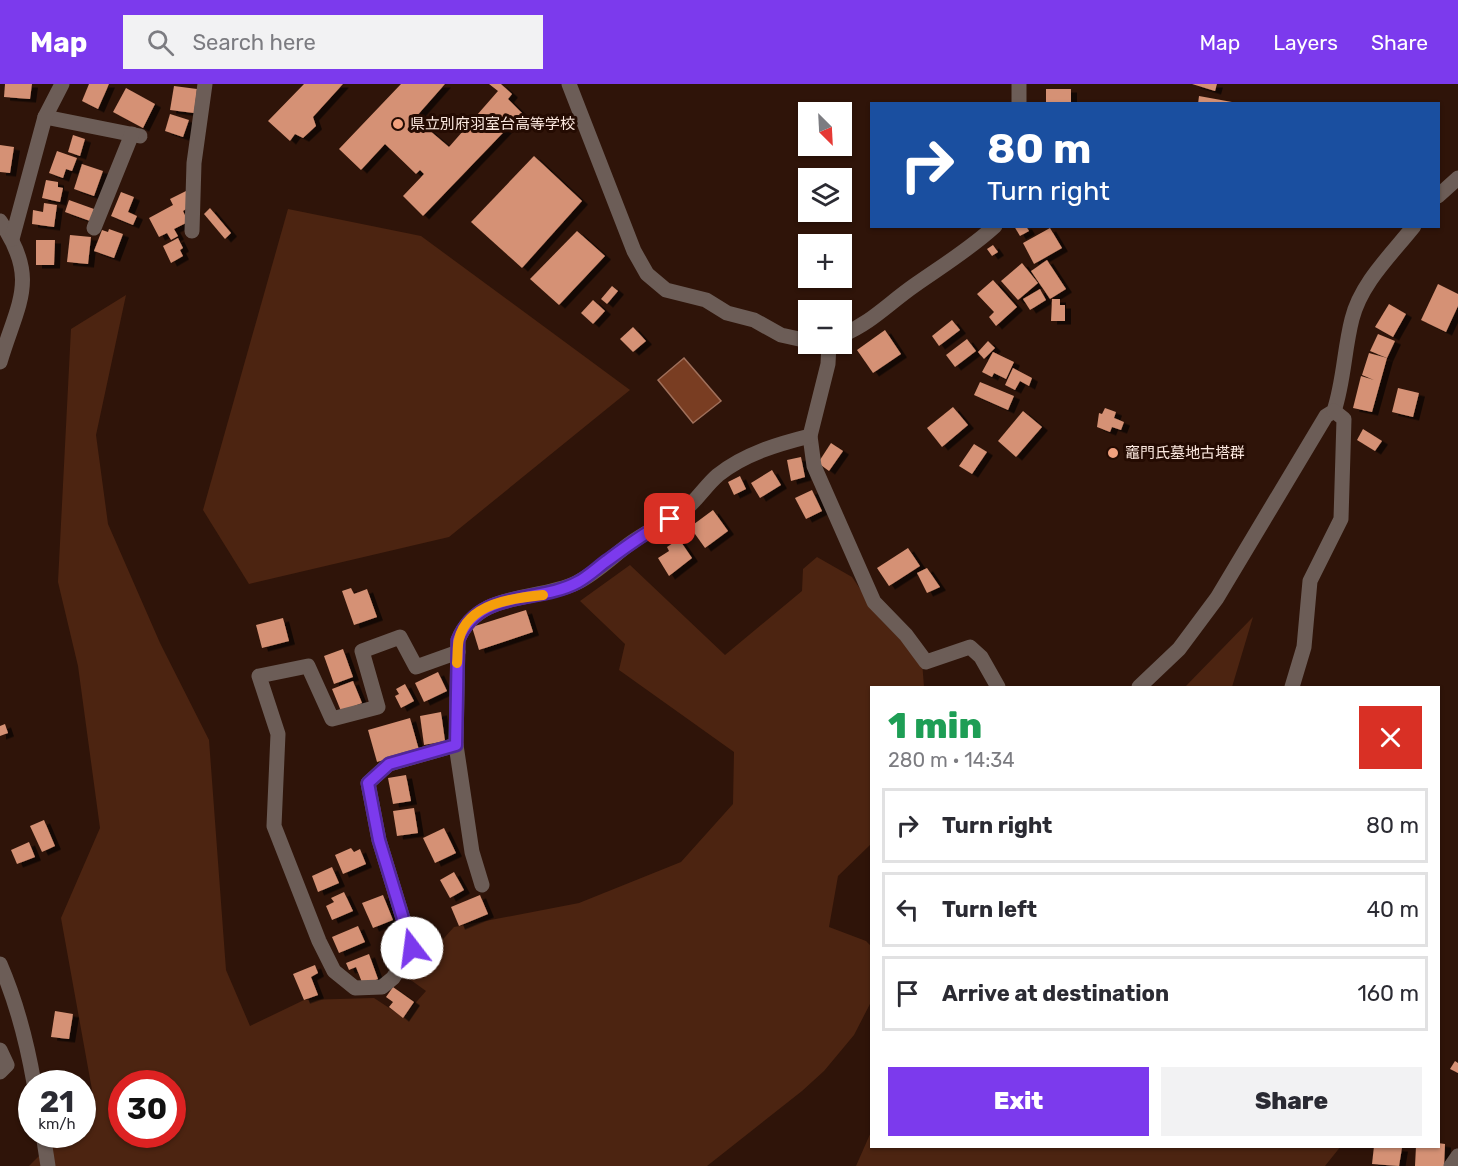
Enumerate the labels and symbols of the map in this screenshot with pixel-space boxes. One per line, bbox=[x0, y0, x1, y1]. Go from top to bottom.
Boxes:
north arrow bbox=[798, 102, 852, 156]
place label: 県立別府羽室台高等学校 bbox=[410, 115, 575, 133]
marker: 県立別府羽室台高等学校 bbox=[391, 117, 405, 131]
place label: 竈門氏墓地古塔群 bbox=[1125, 444, 1245, 462]
marker: 竈門氏墓地古塔群 bbox=[1106, 446, 1120, 460]
pin bbox=[644, 493, 695, 544]
position arrow bbox=[380, 916, 444, 980]
speed limit sign: 30 bbox=[108, 1070, 186, 1148]

